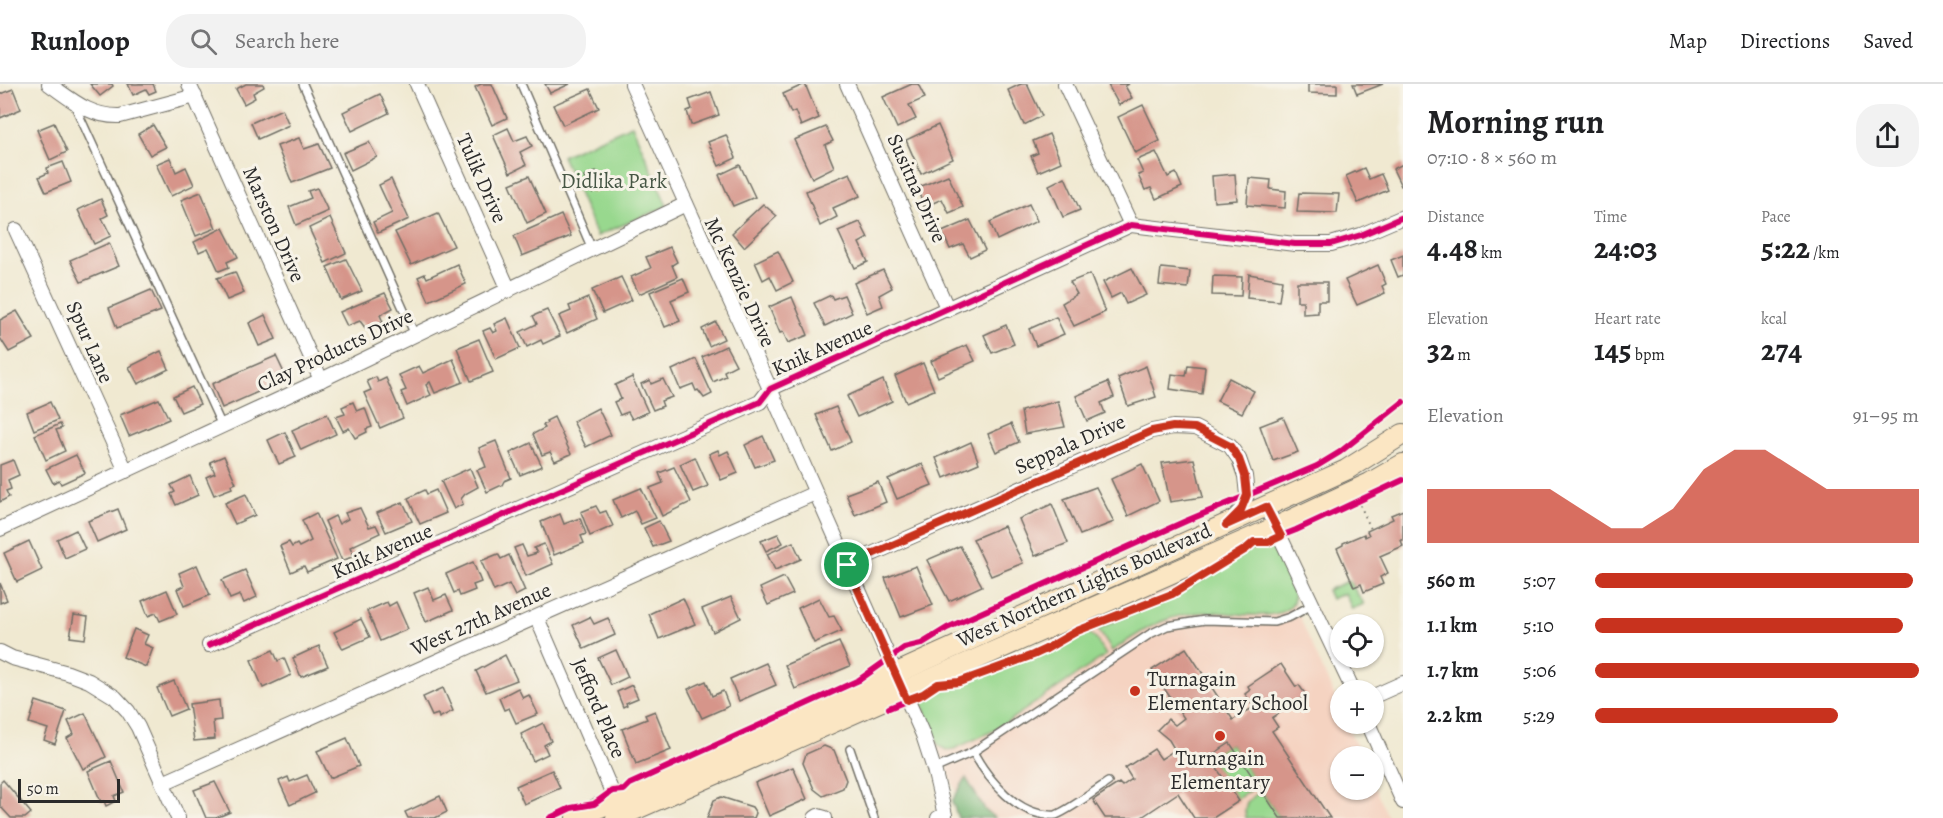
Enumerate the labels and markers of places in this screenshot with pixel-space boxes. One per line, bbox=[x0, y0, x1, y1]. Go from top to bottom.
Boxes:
pin bbox=[821, 539, 872, 590]
place label: Turnagain Elementary School bbox=[1147, 665, 1308, 717]
marker: Turnagain Elementary School bbox=[1128, 684, 1142, 698]
marker: Turnagain Elementary bbox=[1213, 729, 1227, 743]
place label: Turnagain Elementary bbox=[1170, 744, 1271, 796]

